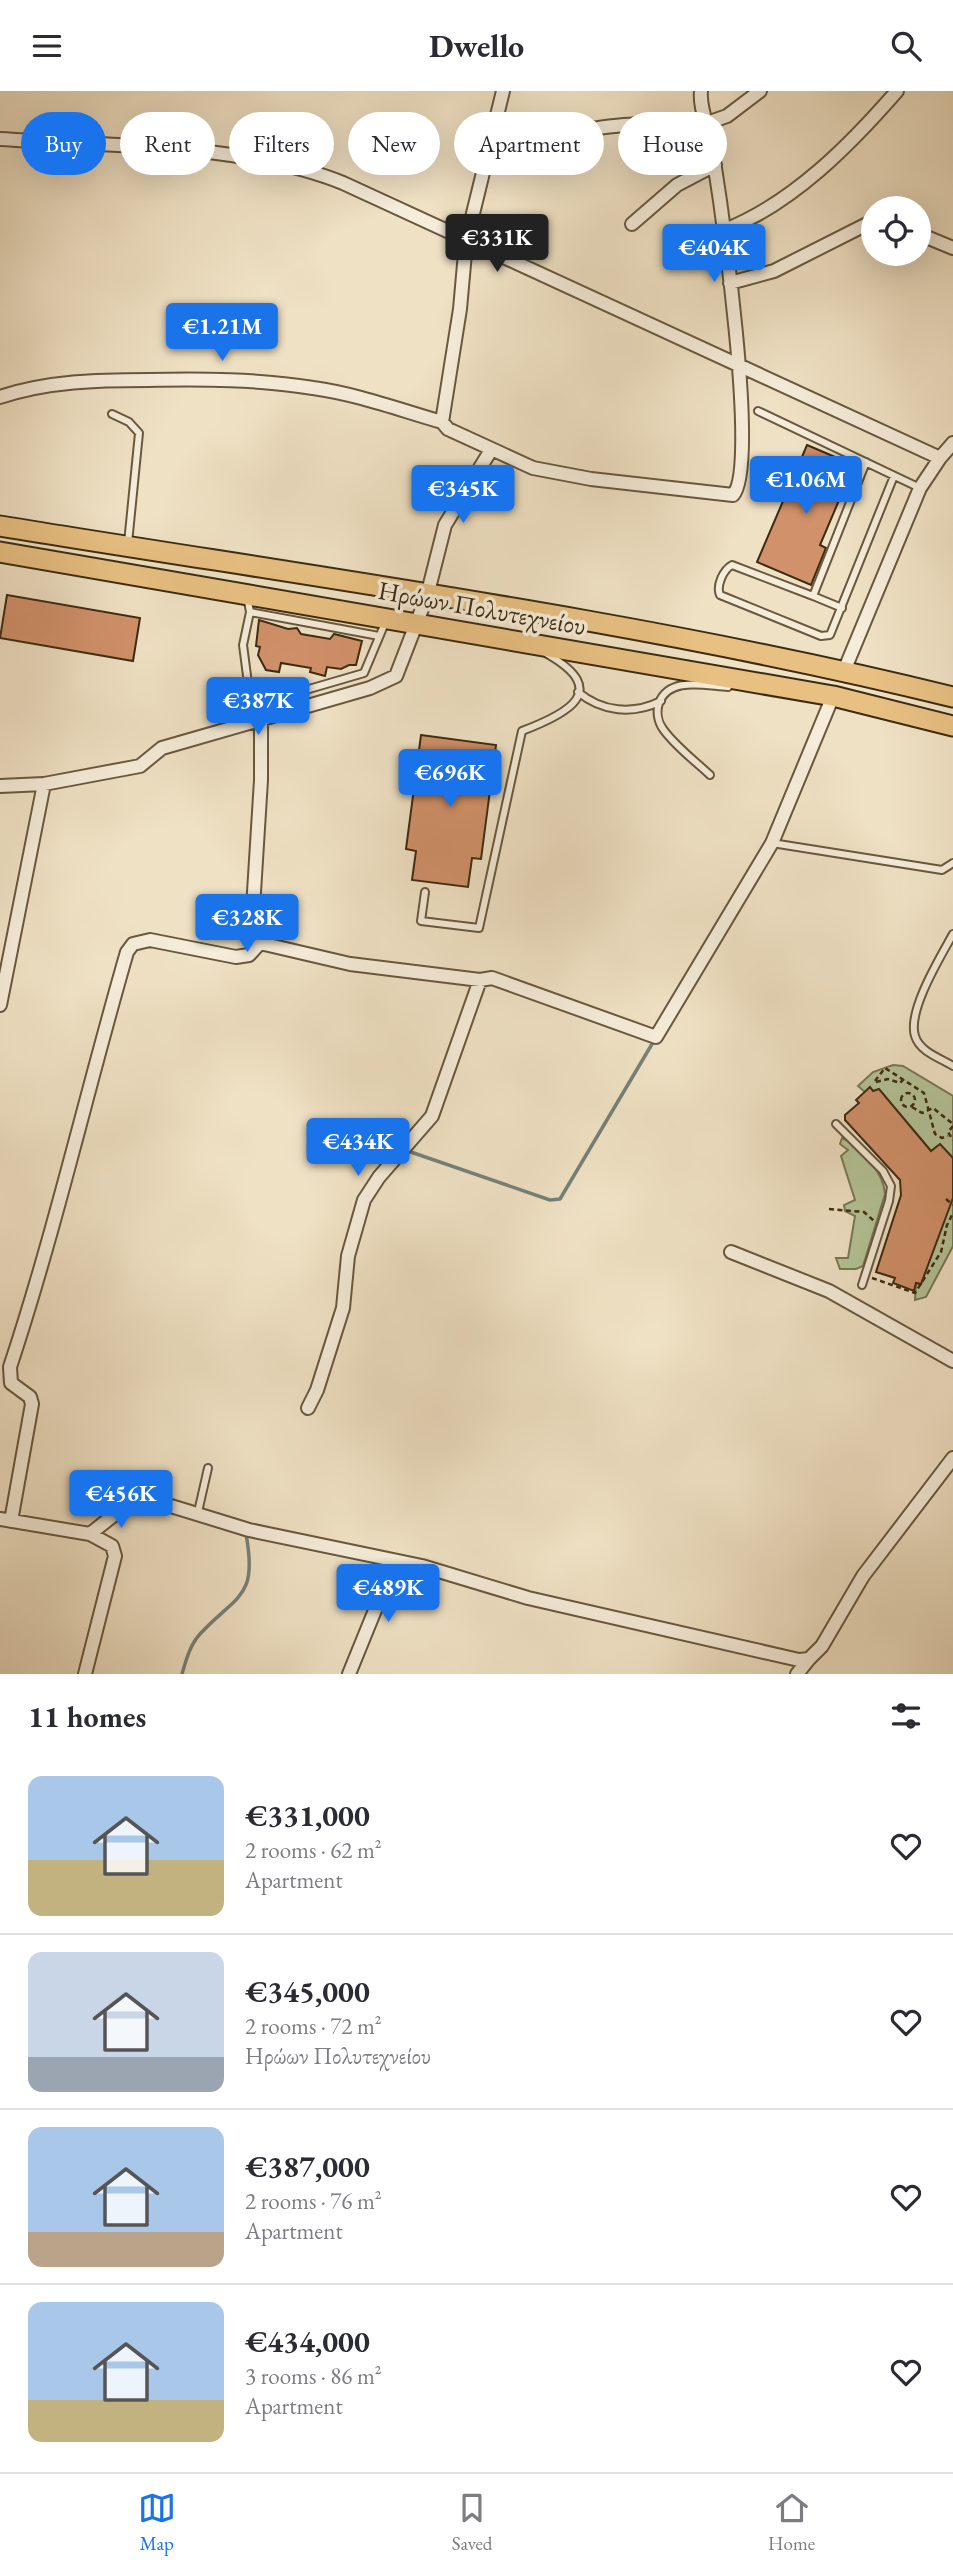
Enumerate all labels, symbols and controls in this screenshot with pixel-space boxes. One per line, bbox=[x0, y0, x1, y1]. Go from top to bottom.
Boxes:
text: Dwello bbox=[429, 25, 524, 67]
icon: menu bbox=[28, 27, 66, 65]
icon: search bbox=[887, 27, 925, 65]
chip: Buy bbox=[21, 112, 106, 175]
chip: Rent bbox=[120, 112, 215, 175]
chip: Filters bbox=[229, 112, 334, 175]
chip: New bbox=[348, 112, 440, 175]
chip: Apartment bbox=[454, 112, 604, 175]
chip: House bbox=[618, 112, 727, 175]
map controls bbox=[861, 196, 931, 266]
button: locate bbox=[861, 196, 931, 266]
pin: €331K bbox=[448, 215, 546, 274]
text: €331K bbox=[461, 222, 533, 252]
pin: €404K bbox=[665, 225, 763, 284]
text: €404K bbox=[678, 232, 750, 262]
pin: €1.21M bbox=[165, 303, 279, 363]
text: €1.21M bbox=[182, 311, 262, 341]
pin: €1.06M bbox=[749, 457, 863, 516]
text: €1.06M bbox=[766, 464, 846, 494]
pin: €345K bbox=[414, 465, 512, 525]
text: €345K bbox=[427, 473, 499, 503]
street label: Ηρώων Πολυτεχνείου bbox=[375, 573, 589, 643]
pin: €387K bbox=[209, 677, 307, 737]
text: €387K bbox=[222, 685, 294, 715]
pin: €696K bbox=[401, 749, 499, 809]
text: €696K bbox=[414, 757, 486, 787]
pin: €328K bbox=[198, 895, 296, 954]
text: €328K bbox=[211, 902, 283, 932]
pin: €434K bbox=[309, 1119, 407, 1178]
text: €434K bbox=[322, 1126, 394, 1156]
pin: €456K bbox=[72, 1471, 170, 1530]
text: €456K bbox=[85, 1478, 157, 1508]
pin: €489K bbox=[339, 1565, 437, 1624]
text: €489K bbox=[352, 1572, 424, 1602]
text: 11 homes bbox=[28, 1697, 146, 1736]
icon: filters bbox=[887, 1697, 925, 1735]
text: €331,000 bbox=[245, 1796, 370, 1835]
icon: home bbox=[84, 1804, 168, 1888]
icon: heart bbox=[887, 1827, 925, 1865]
text: 2 rooms · 62 m² bbox=[245, 1835, 382, 1865]
text: Apartment bbox=[245, 1865, 343, 1895]
text: €345,000 bbox=[245, 1972, 370, 2011]
icon: home bbox=[84, 1980, 168, 2064]
icon: heart bbox=[887, 2003, 925, 2041]
text: 2 rooms · 72 m² bbox=[245, 2011, 382, 2041]
text: Ηρώων Πολυτεχνείου bbox=[245, 2041, 431, 2071]
text: €387,000 bbox=[245, 2147, 370, 2186]
icon: home bbox=[84, 2155, 168, 2239]
icon: heart bbox=[887, 2178, 925, 2216]
text: 2 rooms · 76 m² bbox=[245, 2186, 382, 2216]
text: Apartment bbox=[245, 2216, 343, 2246]
text: €434,000 bbox=[245, 2322, 370, 2361]
icon: home bbox=[84, 2330, 168, 2414]
icon: heart bbox=[887, 2353, 925, 2391]
text: 3 rooms · 86 m² bbox=[245, 2361, 382, 2391]
text: Apartment bbox=[245, 2391, 343, 2421]
tab: Map bbox=[138, 2489, 176, 2556]
tab: Saved bbox=[452, 2489, 492, 2556]
tab: Home bbox=[768, 2489, 815, 2556]

